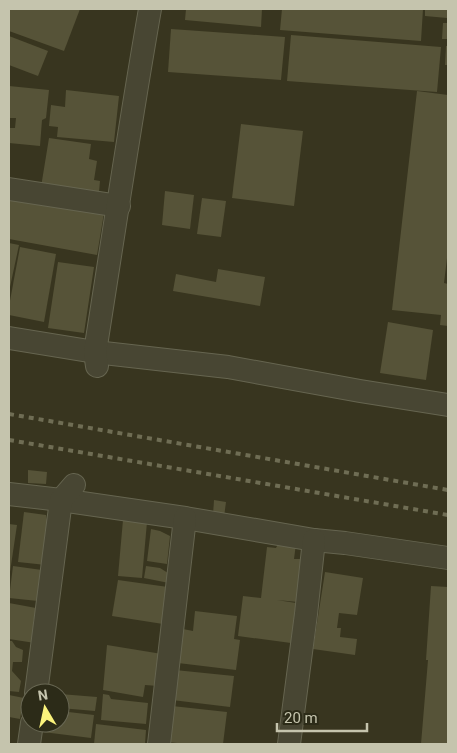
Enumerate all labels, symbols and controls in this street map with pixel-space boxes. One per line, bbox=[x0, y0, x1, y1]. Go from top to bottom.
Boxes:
north arrow bbox=[20, 683, 70, 733]
text: N bbox=[37, 686, 49, 704]
scale bar bbox=[277, 700, 367, 732]
text: 20 m bbox=[284, 709, 318, 727]

